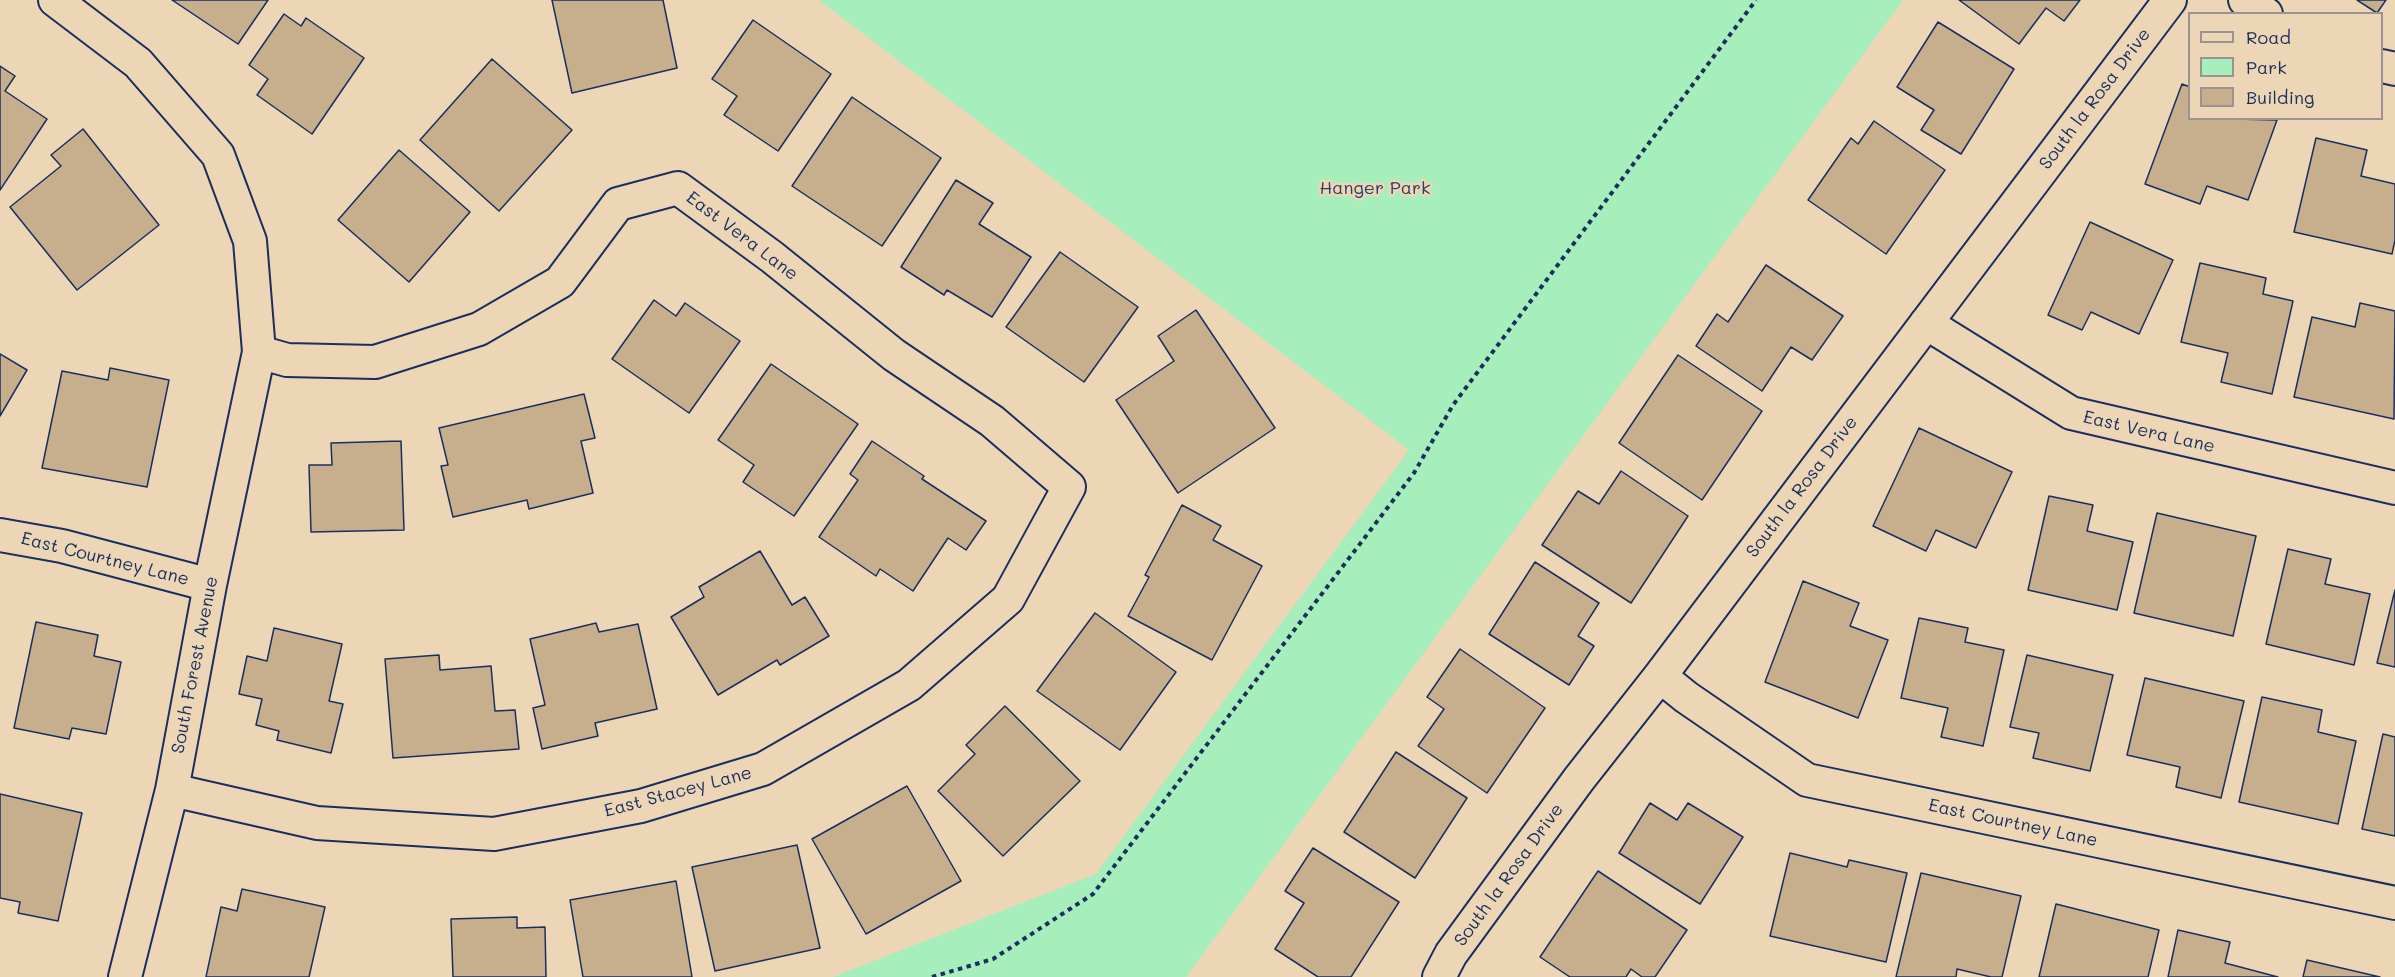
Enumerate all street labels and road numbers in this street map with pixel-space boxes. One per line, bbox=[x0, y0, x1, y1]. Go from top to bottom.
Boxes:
street label: South la Rosa Drive bbox=[2035, 24, 2155, 174]
street label: East Vera Lane bbox=[682, 187, 802, 285]
street label: East Vera Lane bbox=[2081, 406, 2217, 458]
street label: South la Rosa Drive bbox=[1742, 412, 1862, 562]
street label: East Courtney Lane bbox=[19, 528, 191, 590]
street label: South Forest Avenue bbox=[167, 575, 223, 755]
street label: East Stacey Lane bbox=[602, 762, 754, 822]
street label: East Courtney Lane bbox=[1926, 795, 2100, 851]
street label: South la Rosa Drive bbox=[1450, 799, 1568, 951]

